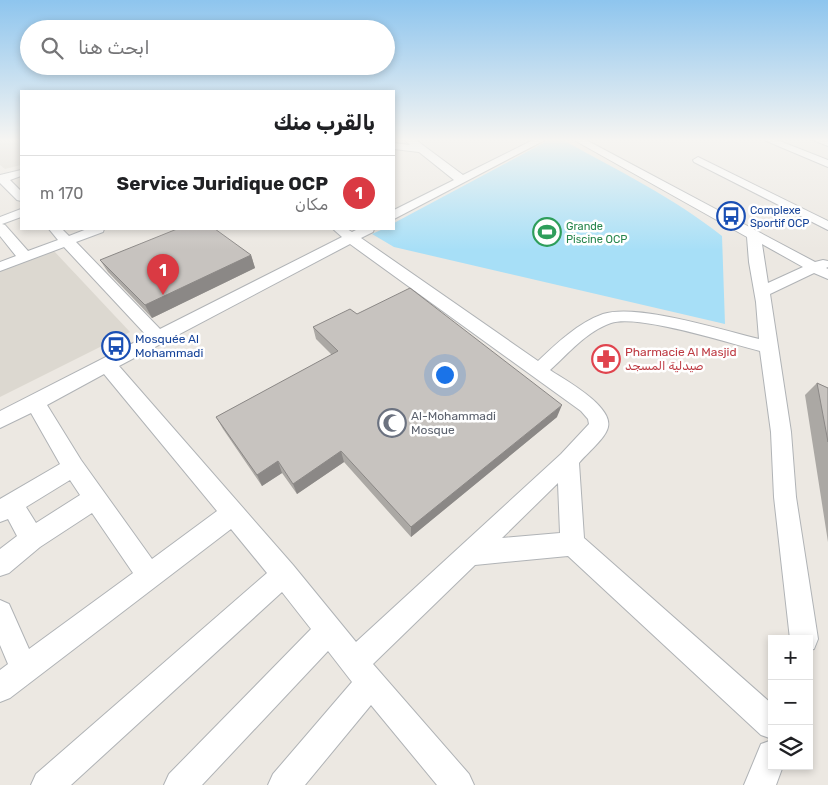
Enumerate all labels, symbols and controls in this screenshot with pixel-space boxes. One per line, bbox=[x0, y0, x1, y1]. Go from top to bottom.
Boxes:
search box bbox=[20, 20, 395, 75]
icon: search bbox=[38, 34, 66, 62]
text: ابحث هنا bbox=[78, 36, 150, 59]
text: بالقرب منك bbox=[274, 110, 375, 135]
text: Service Juridique OCP bbox=[117, 172, 328, 195]
text: 170 m bbox=[40, 184, 83, 203]
text: 1 bbox=[355, 184, 363, 203]
text: مكان bbox=[295, 195, 328, 214]
bus stop icon: Complexe Sportif OCP bbox=[716, 201, 746, 231]
place label: Complexe Sportif OCP bbox=[750, 204, 809, 230]
sports icon: Grande Piscine OCP bbox=[532, 217, 562, 247]
place label: Grande Piscine OCP bbox=[566, 220, 627, 246]
pin: 1 bbox=[147, 254, 179, 295]
bus stop icon: Mosquée Al Mohammadi bbox=[101, 331, 131, 361]
place label: Mosquée Al Mohammadi bbox=[135, 332, 203, 360]
pharmacy icon: Pharmacie Al Masjid صيدلية المسجد bbox=[591, 344, 621, 374]
place label: Pharmacie Al Masjid صيدلية المسجد bbox=[625, 345, 737, 373]
your location bbox=[432, 362, 458, 388]
mosque icon: Al-Mohammadi Mosque bbox=[377, 408, 407, 438]
place label: Al-Mohammadi Mosque bbox=[411, 409, 496, 437]
map controls bbox=[768, 635, 813, 770]
button: + bbox=[768, 635, 813, 680]
button: − bbox=[768, 680, 813, 725]
button: layers bbox=[768, 725, 813, 770]

